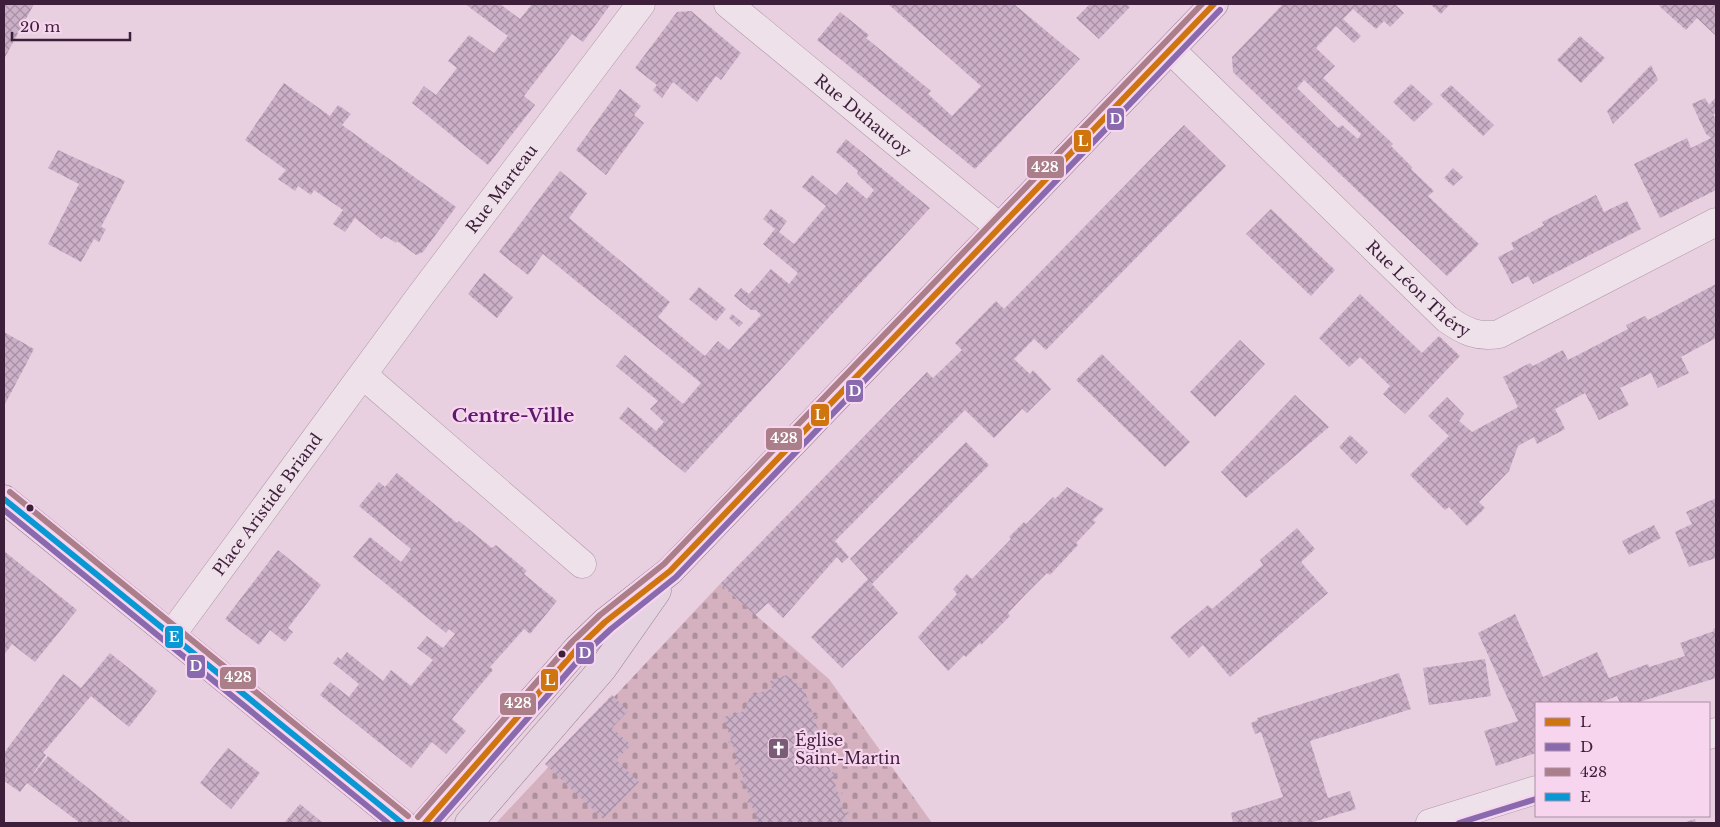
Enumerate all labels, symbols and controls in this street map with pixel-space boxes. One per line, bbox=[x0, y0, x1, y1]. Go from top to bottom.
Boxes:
scale bar bbox=[12, 10, 130, 42]
text: 20 m bbox=[20, 17, 60, 36]
street label: Rue Duhautoy bbox=[811, 70, 916, 161]
line badge: D bbox=[1106, 107, 1125, 131]
text: D bbox=[1110, 110, 1123, 128]
line badge: L bbox=[1073, 129, 1092, 153]
text: L bbox=[1078, 132, 1089, 150]
street label: Rue Marteau bbox=[462, 140, 542, 237]
line badge: 428 bbox=[1026, 155, 1065, 179]
text: 428 bbox=[1031, 158, 1059, 176]
street label: Rue Léon Théry bbox=[1362, 236, 1474, 341]
line badge: D bbox=[845, 379, 864, 403]
text: D bbox=[849, 382, 862, 400]
line badge: L bbox=[810, 403, 830, 427]
district label: Centre-Ville bbox=[452, 404, 574, 427]
text: L bbox=[815, 406, 826, 424]
line badge: 428 bbox=[765, 427, 803, 451]
street label: Place Aristide Briand bbox=[208, 429, 326, 579]
text: 428 bbox=[770, 429, 798, 447]
unlabelled marker bbox=[25, 503, 35, 513]
line badge: E bbox=[164, 625, 184, 649]
text: E bbox=[169, 628, 180, 646]
line badge: D bbox=[575, 641, 595, 665]
text: D bbox=[579, 644, 592, 662]
unlabelled marker bbox=[557, 649, 567, 659]
line badge: D bbox=[186, 654, 206, 679]
text: D bbox=[190, 657, 203, 675]
line badge: 428 bbox=[219, 666, 257, 690]
text: 428 bbox=[224, 668, 252, 686]
line badge: L bbox=[540, 668, 559, 692]
text: L bbox=[545, 671, 556, 689]
line badge: 428 bbox=[499, 692, 537, 716]
text: 428 bbox=[504, 694, 532, 712]
legend bbox=[1535, 702, 1710, 817]
text: L bbox=[1580, 712, 1591, 731]
place label: Église Saint-Martin bbox=[795, 730, 900, 768]
church icon: Église Saint-Martin bbox=[767, 737, 791, 761]
text: D bbox=[1580, 737, 1593, 756]
text: 428 bbox=[1580, 762, 1607, 781]
text: E bbox=[1580, 787, 1591, 806]

